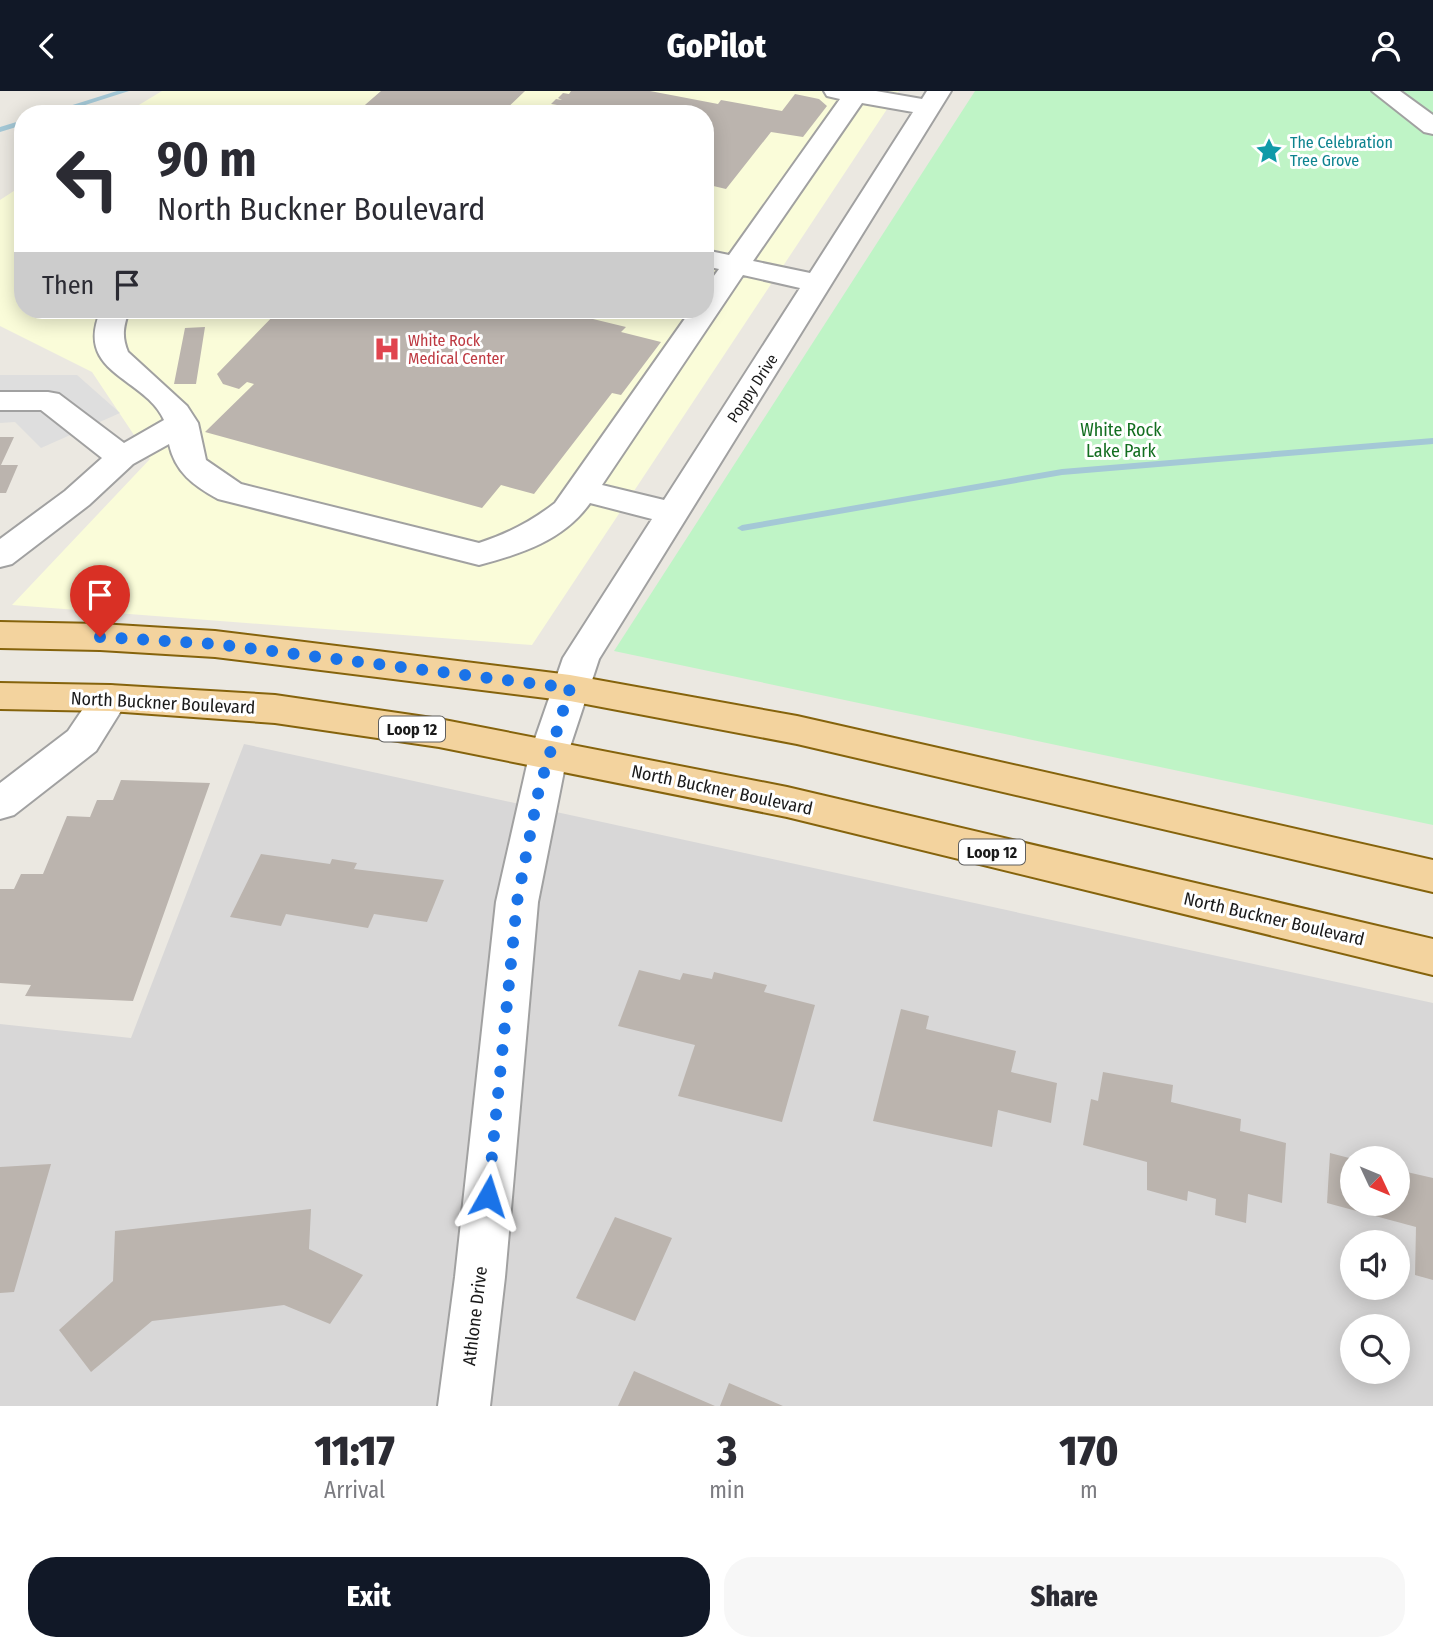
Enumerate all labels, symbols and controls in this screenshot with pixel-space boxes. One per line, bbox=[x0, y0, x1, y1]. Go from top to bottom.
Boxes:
icon: back bbox=[28, 27, 66, 65]
text: GoPilot bbox=[667, 27, 766, 65]
icon: person bbox=[1367, 27, 1405, 65]
text: 90 m bbox=[157, 130, 257, 189]
icon: left bbox=[42, 133, 133, 224]
place label: The Celebration Tree Grove bbox=[1290, 133, 1393, 170]
place icon: The Celebration Tree Grove bbox=[1254, 136, 1284, 166]
text: North Buckner Boulevard bbox=[157, 190, 485, 228]
icon: arrive bbox=[108, 266, 146, 304]
text: Then bbox=[42, 270, 94, 301]
place label: White Rock Medical Center bbox=[408, 331, 505, 368]
hospital icon: White Rock Medical Center bbox=[372, 334, 402, 364]
street label: Poppy Drive bbox=[723, 350, 782, 426]
park label: White Rock Lake Park bbox=[1080, 419, 1162, 462]
pin bbox=[70, 565, 130, 637]
icon: arrive bbox=[81, 576, 119, 614]
street label: North Buckner Boulevard bbox=[70, 687, 256, 719]
road number: Loop 12 bbox=[379, 716, 445, 741]
street label: North Buckner Boulevard bbox=[629, 760, 815, 820]
road number: Loop 12 bbox=[959, 839, 1025, 865]
street label: North Buckner Boulevard bbox=[1182, 888, 1366, 950]
north arrow bbox=[1340, 1146, 1410, 1216]
map controls bbox=[1340, 1146, 1410, 1384]
position arrow bbox=[451, 1159, 525, 1233]
button: sound bbox=[1340, 1230, 1410, 1300]
street label: Athlone Drive bbox=[458, 1265, 492, 1367]
button: search bbox=[1340, 1314, 1410, 1384]
text: 11:17 bbox=[314, 1426, 395, 1476]
text: 3 bbox=[717, 1426, 737, 1476]
text: 170 bbox=[1059, 1426, 1119, 1476]
text: Arrival bbox=[324, 1476, 385, 1504]
text: min bbox=[709, 1476, 745, 1504]
text: m bbox=[1080, 1476, 1098, 1504]
button: Exit bbox=[28, 1557, 710, 1637]
button: Share bbox=[724, 1557, 1405, 1637]

